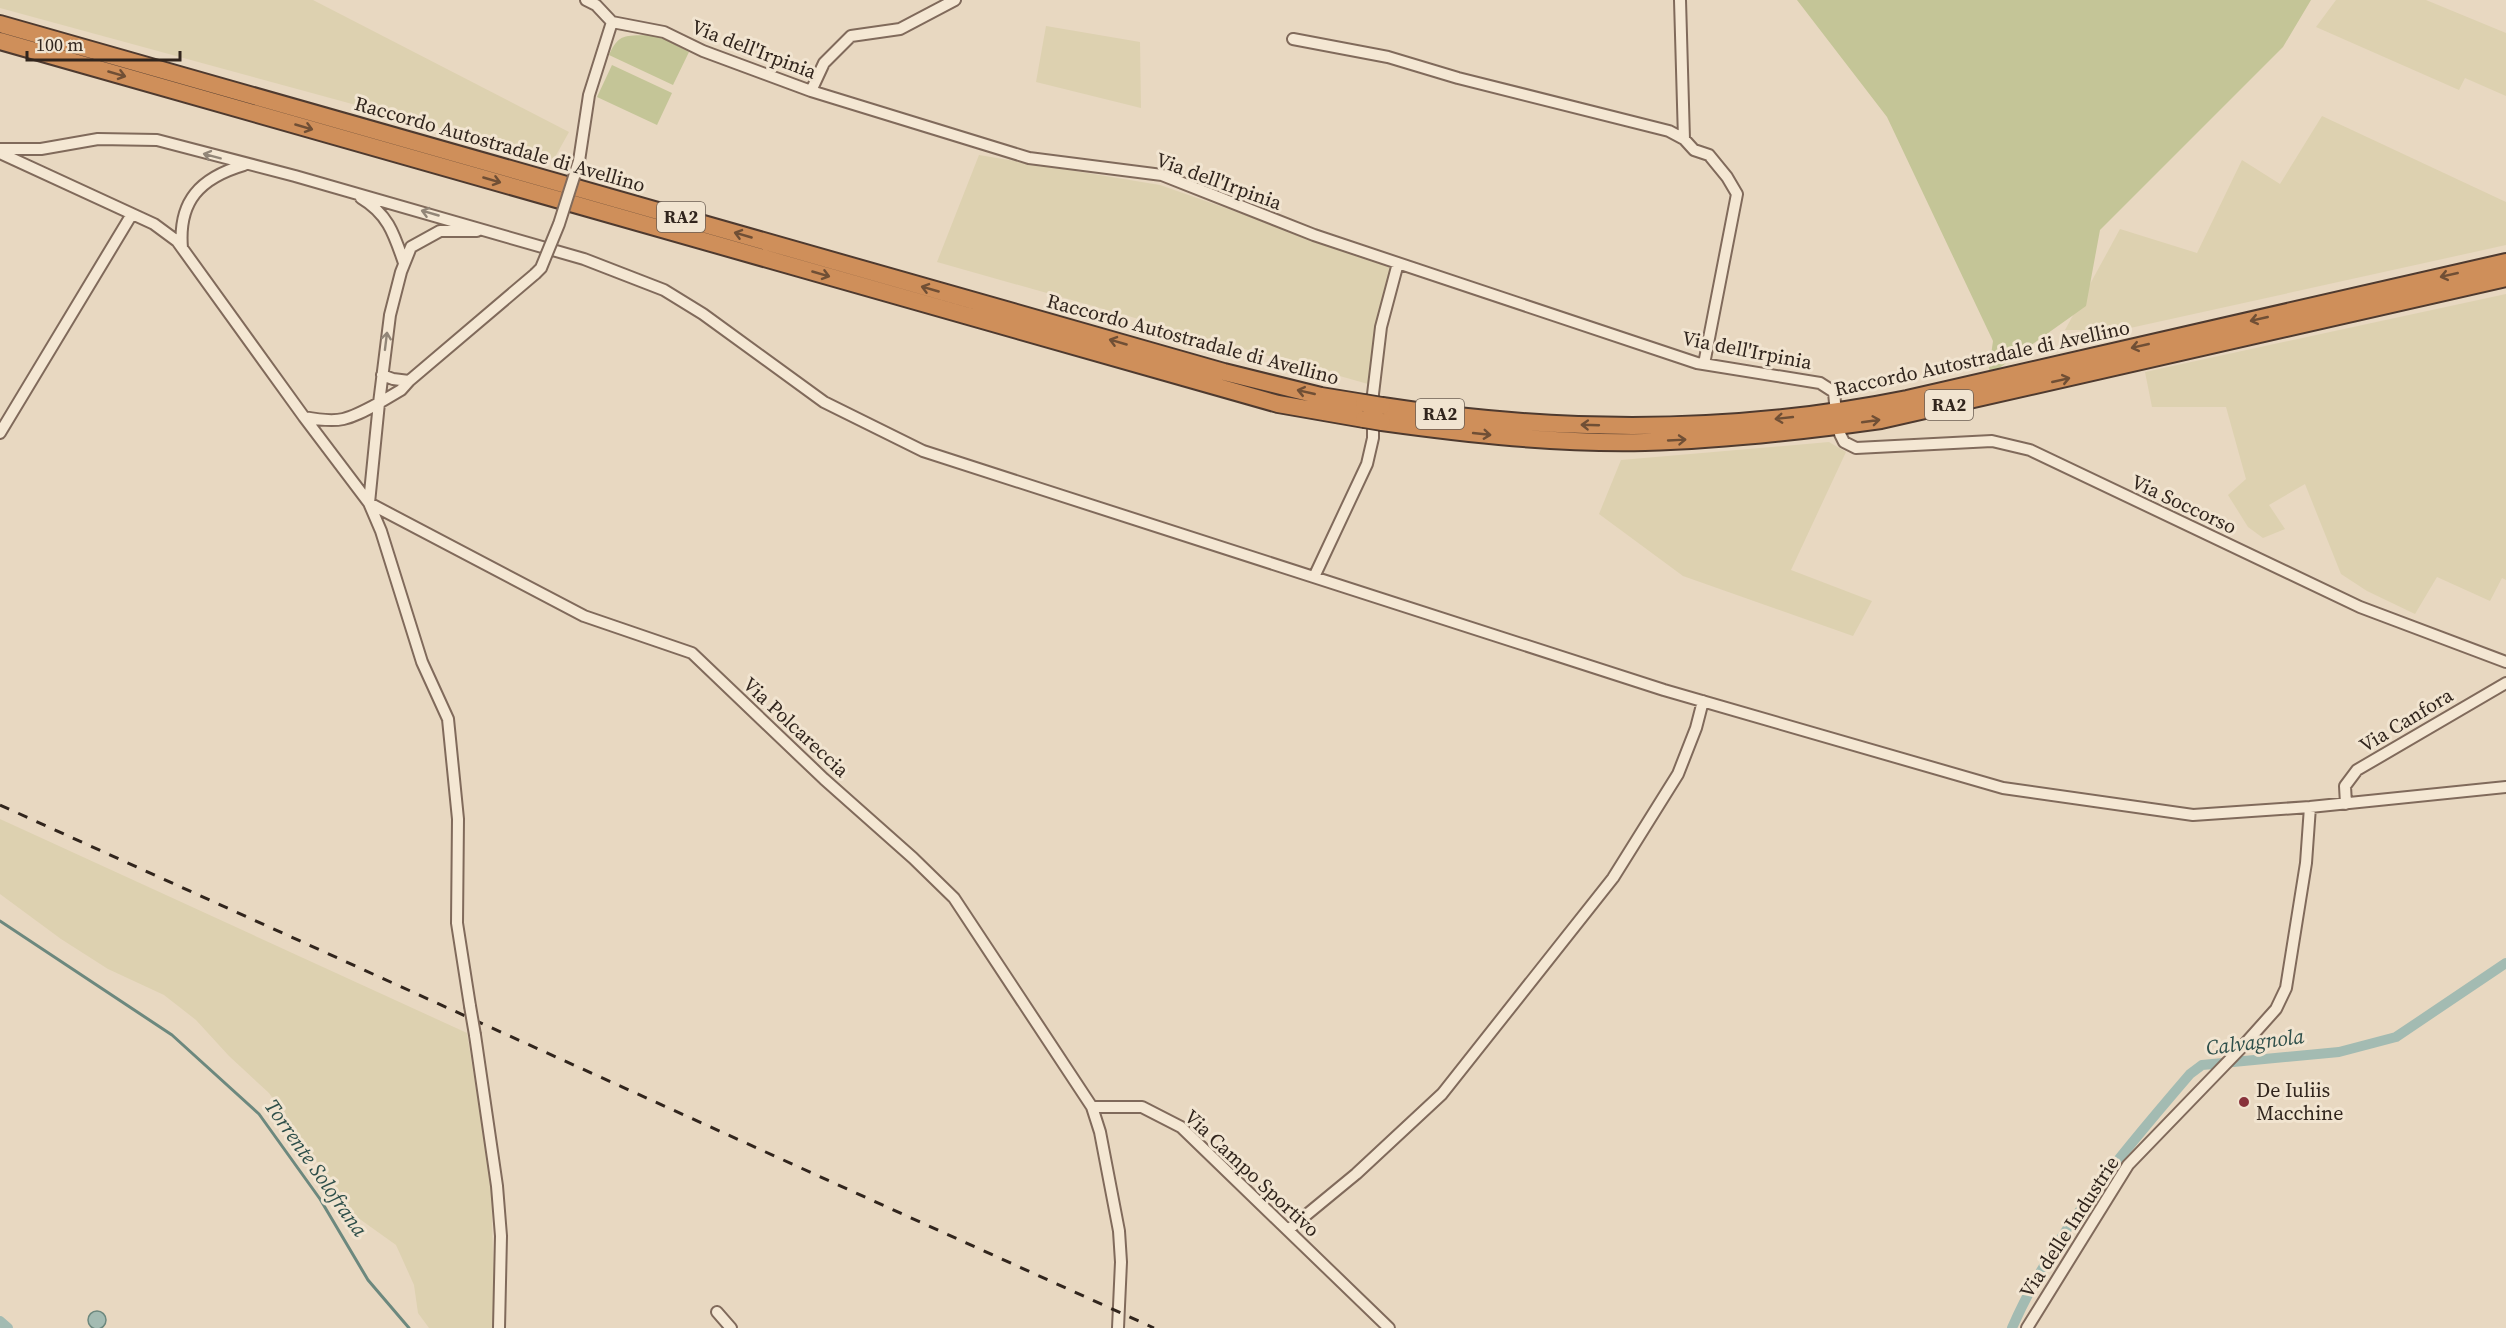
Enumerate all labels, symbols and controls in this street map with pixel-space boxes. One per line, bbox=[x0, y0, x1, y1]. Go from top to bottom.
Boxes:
street label: Via dell'Irpinia bbox=[687, 12, 821, 86]
scale bar bbox=[27, 24, 180, 62]
text: 100 m bbox=[36, 32, 83, 57]
one-way arrow bbox=[107, 69, 126, 80]
street label: Raccordo Autostradale di Avellino bbox=[351, 89, 649, 199]
one-way arrow bbox=[295, 122, 314, 133]
street label: Via dell'Irpinia bbox=[1152, 145, 1287, 217]
one-way arrow bbox=[203, 149, 222, 161]
one-way arrow bbox=[482, 175, 501, 187]
road number: RA2 bbox=[657, 202, 705, 232]
one-way arrow bbox=[421, 207, 440, 219]
one-way arrow bbox=[734, 229, 753, 240]
one-way arrow bbox=[811, 269, 830, 280]
one-way arrow bbox=[2440, 270, 2459, 282]
one-way arrow bbox=[921, 283, 940, 294]
street label: Raccordo Autostradale di Avellino bbox=[1044, 286, 1342, 392]
street label: Raccordo Autostradale di Avellino bbox=[1832, 313, 2132, 403]
one-way arrow bbox=[2250, 313, 2269, 325]
street label: Via dell'Irpinia bbox=[1680, 324, 1815, 376]
one-way arrow bbox=[381, 332, 392, 352]
one-way arrow bbox=[1109, 336, 1128, 348]
one-way arrow bbox=[2131, 340, 2150, 352]
one-way arrow bbox=[2051, 373, 2070, 385]
one-way arrow bbox=[1297, 386, 1316, 398]
road number: RA2 bbox=[1925, 390, 1973, 420]
road number: RA2 bbox=[1416, 399, 1464, 429]
one-way arrow bbox=[1775, 413, 1795, 424]
one-way arrow bbox=[1860, 416, 1880, 427]
one-way arrow bbox=[1580, 420, 1600, 431]
one-way arrow bbox=[1471, 429, 1491, 440]
one-way arrow bbox=[1666, 435, 1686, 446]
street label: Via Soccorso bbox=[2127, 467, 2241, 541]
street label: Via Polcareccia bbox=[737, 670, 856, 784]
street label: Via Canfora bbox=[2354, 681, 2459, 759]
water label: Calvagnola bbox=[2204, 1021, 2306, 1062]
place label: De Iuliis Macchine bbox=[2256, 1076, 2343, 1127]
water label: Torrente Solofrana bbox=[258, 1093, 375, 1242]
marker: De Iuliis Macchine bbox=[2237, 1095, 2251, 1109]
street label: Via Campo Sportivo bbox=[1178, 1103, 1326, 1243]
street label: Via delle Industrie bbox=[2013, 1151, 2125, 1303]

